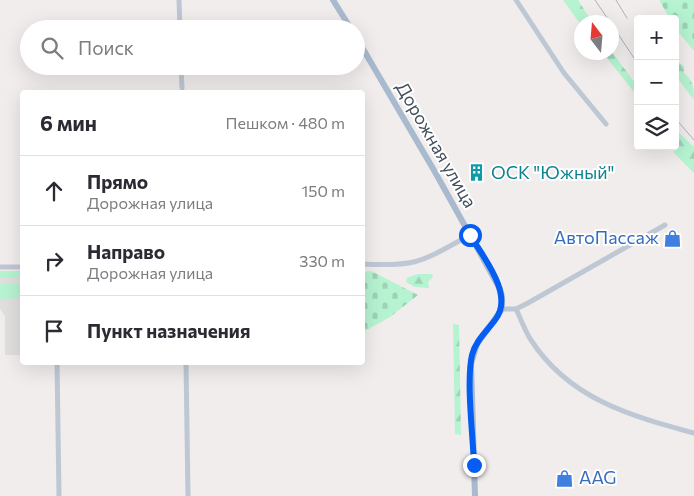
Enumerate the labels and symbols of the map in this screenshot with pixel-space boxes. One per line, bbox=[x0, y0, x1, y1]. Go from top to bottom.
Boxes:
north arrow bbox=[574, 15, 619, 60]
street label: Дорожная улица bbox=[392, 78, 482, 211]
place label: ОСК "Южный" bbox=[491, 161, 614, 183]
building icon: ОСК "Южный" bbox=[467, 163, 487, 183]
route start bbox=[459, 224, 482, 247]
place label: АвтоПассаж bbox=[554, 226, 659, 248]
shop icon: АвтоПассаж bbox=[663, 228, 683, 248]
route end bbox=[463, 454, 486, 477]
place label: AAG bbox=[579, 466, 617, 488]
shop icon: AAG bbox=[555, 468, 575, 488]

